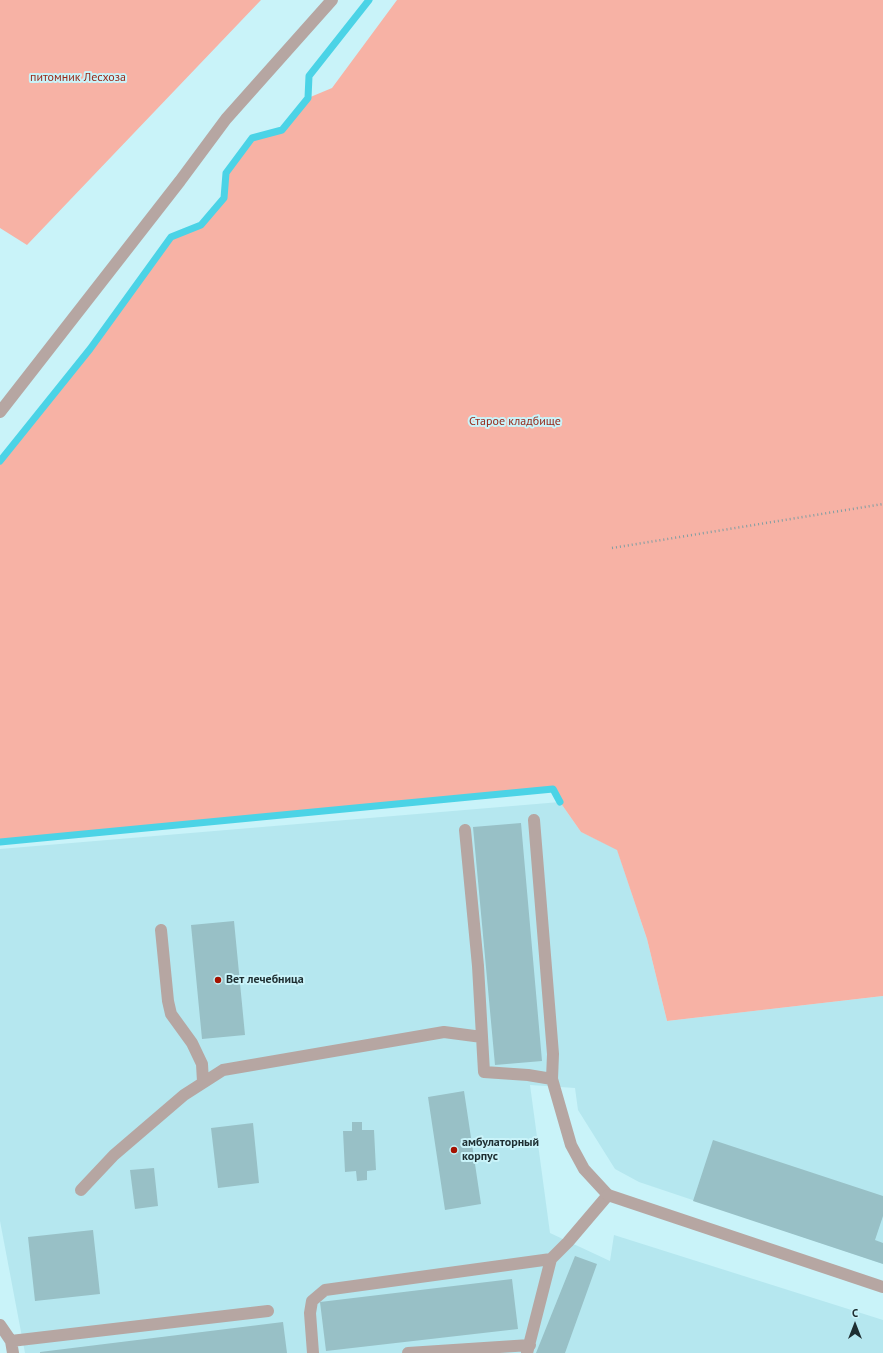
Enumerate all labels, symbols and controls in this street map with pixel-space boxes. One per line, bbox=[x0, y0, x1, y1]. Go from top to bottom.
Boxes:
park label: питомник Лесхоза bbox=[30, 71, 126, 85]
park label: Старое кладбище bbox=[469, 415, 561, 429]
place label: Вет лечебница bbox=[226, 973, 304, 987]
marker: Вет лечебница bbox=[213, 975, 223, 985]
place label: амбулаторный корпус bbox=[462, 1136, 539, 1164]
marker: амбулаторный корпус bbox=[449, 1145, 459, 1155]
north arrow bbox=[835, 1305, 875, 1345]
text: С bbox=[852, 1306, 858, 1320]

